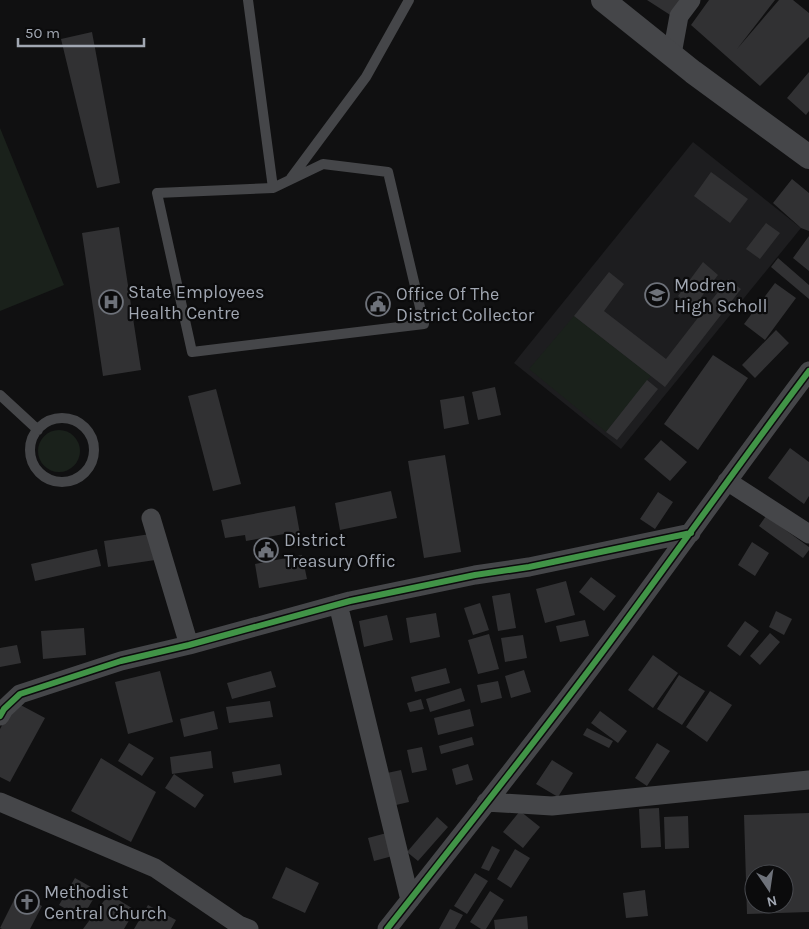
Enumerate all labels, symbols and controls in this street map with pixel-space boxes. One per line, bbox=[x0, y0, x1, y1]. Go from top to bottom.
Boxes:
scale bar bbox=[18, 15, 144, 47]
text: 50 m bbox=[25, 24, 60, 42]
place label: Modren High Scholl bbox=[674, 274, 768, 317]
place label: State Employees Health Centre bbox=[128, 281, 265, 324]
school or university icon: Modren High Scholl bbox=[644, 282, 670, 308]
place label: Office Of The District Collector bbox=[396, 283, 535, 326]
hospital icon: State Employees Health Centre bbox=[98, 289, 124, 315]
public building icon: Office Of The District Collector bbox=[365, 291, 391, 317]
place label: District Treasury Offic bbox=[284, 529, 395, 572]
public building icon: District Treasury Offic bbox=[253, 537, 279, 563]
north arrow bbox=[744, 864, 794, 914]
place label: Methodist Central Church bbox=[44, 881, 167, 924]
church icon: Methodist Central Church bbox=[14, 889, 40, 915]
text: N bbox=[765, 892, 779, 911]

